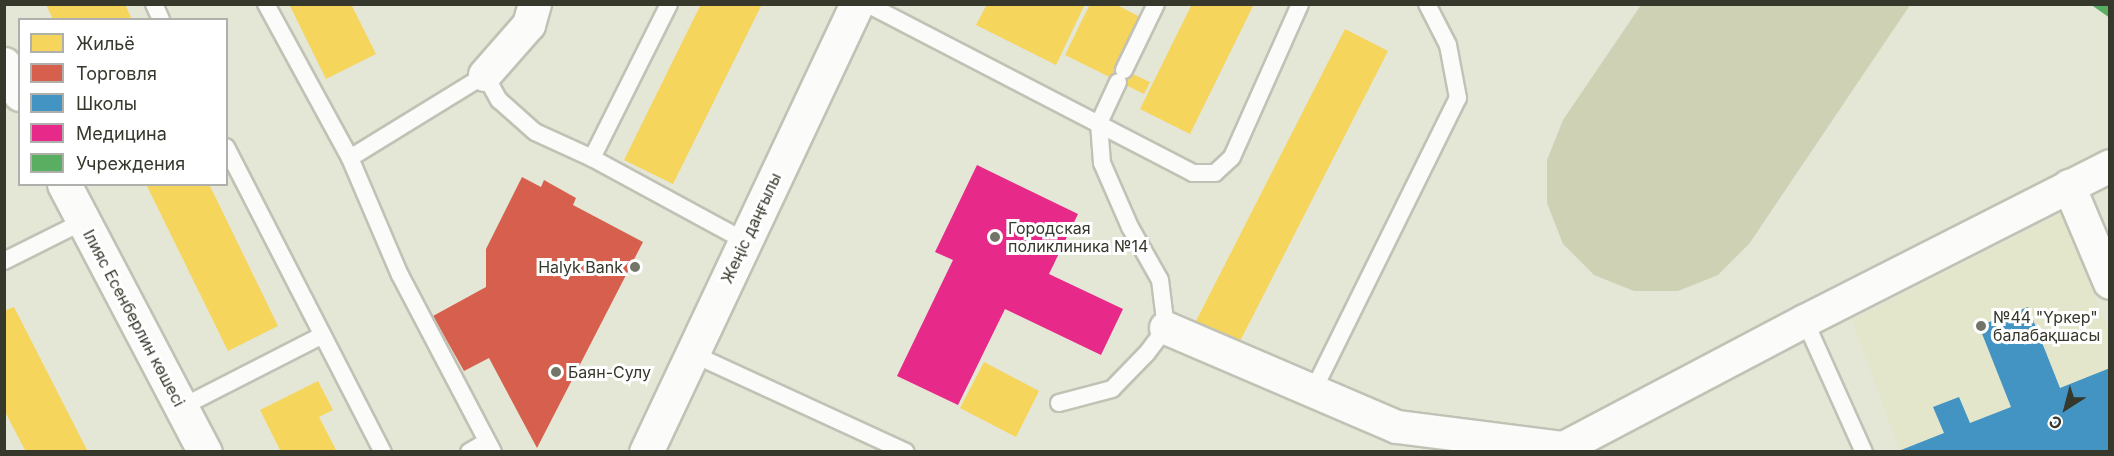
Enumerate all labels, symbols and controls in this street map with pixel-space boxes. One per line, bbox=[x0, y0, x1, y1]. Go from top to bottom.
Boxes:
legend bbox=[18, 18, 228, 186]
text: Жильё bbox=[76, 33, 135, 54]
text: Торговля bbox=[76, 63, 157, 84]
text: Школы bbox=[76, 93, 137, 114]
text: Медицина bbox=[76, 123, 167, 144]
text: Учреждения bbox=[76, 153, 185, 174]
street label: Жеңіс даңғылы bbox=[717, 170, 785, 286]
place label: Городская поликлиника №14 bbox=[1008, 218, 1148, 256]
street label: Ілияс Есенберлин көшесі bbox=[79, 226, 189, 410]
marker: Городская поликлиника №14 bbox=[986, 228, 1004, 246]
place label: Halyk Bank bbox=[538, 257, 623, 277]
marker: Halyk Bank bbox=[628, 260, 642, 274]
place label: №44 "Үркер" балабақшасы bbox=[1993, 307, 2100, 345]
marker: №44 "Үркер" балабақшасы bbox=[1974, 319, 1988, 333]
place label: Баян-Сулу bbox=[568, 362, 651, 382]
marker: Баян-Сулу bbox=[549, 365, 563, 379]
north arrow bbox=[2036, 378, 2096, 438]
text: С bbox=[2045, 411, 2066, 434]

